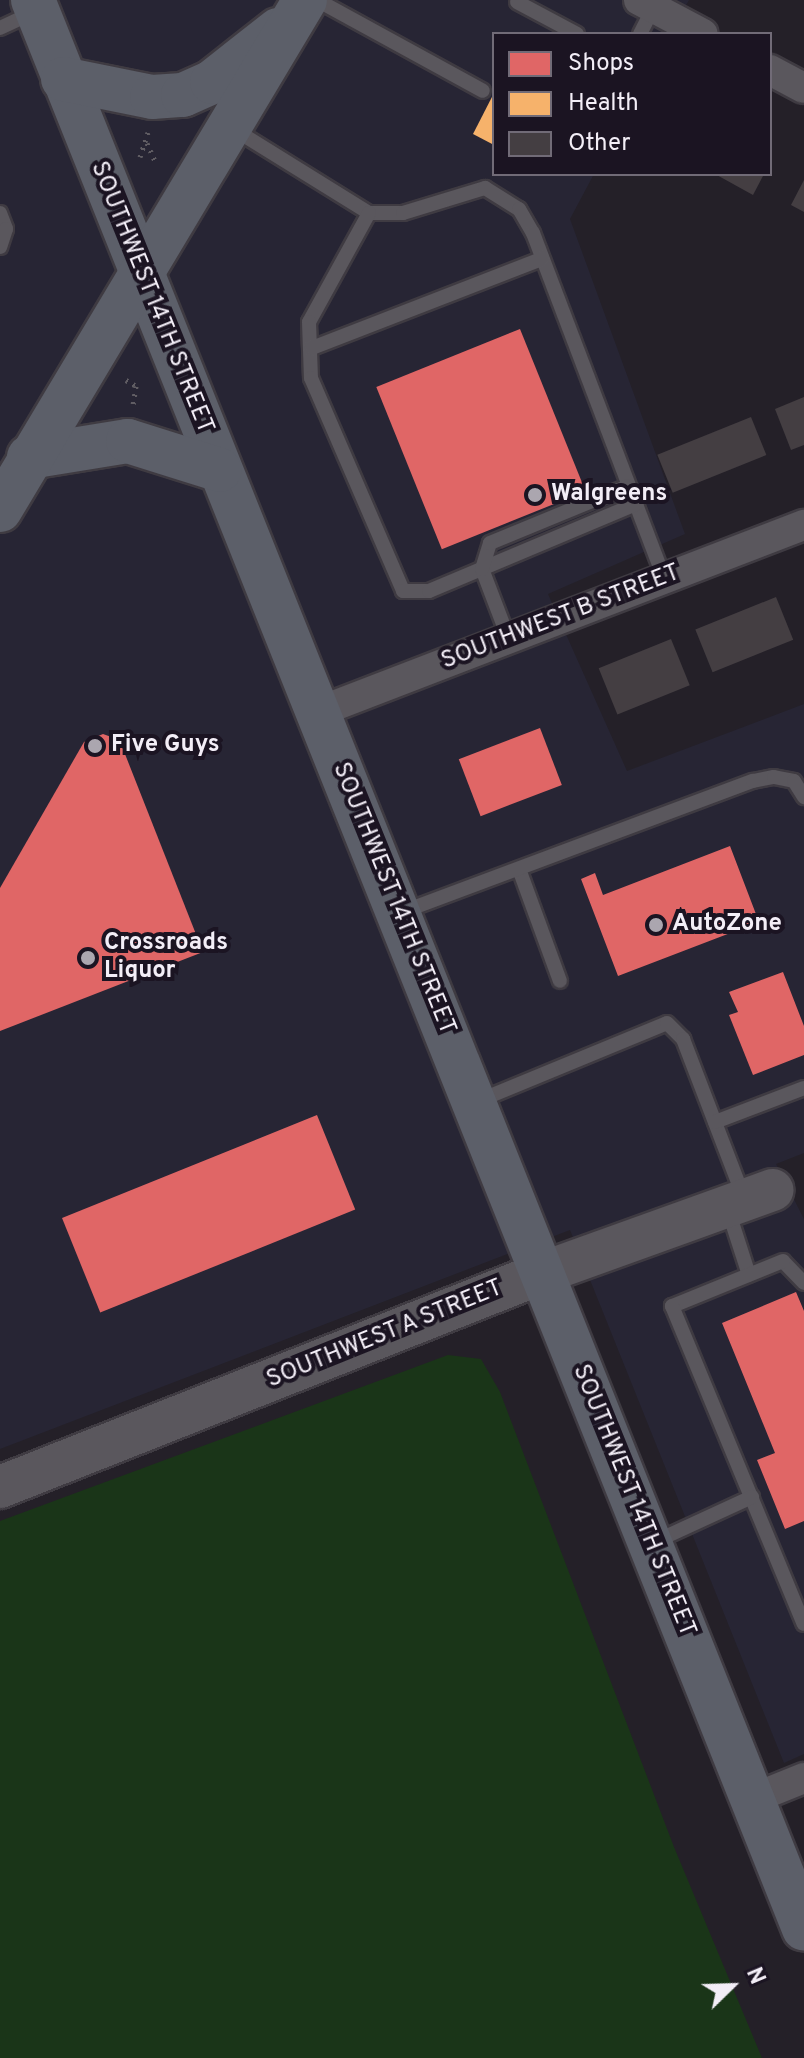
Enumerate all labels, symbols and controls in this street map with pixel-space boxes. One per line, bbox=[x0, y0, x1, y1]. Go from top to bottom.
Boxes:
legend bbox=[492, 32, 772, 176]
text: Shops bbox=[568, 49, 634, 79]
text: Health bbox=[568, 89, 639, 119]
text: Other bbox=[568, 129, 630, 159]
street label: SOUTHWEST 14TH STREET bbox=[83, 157, 219, 439]
place label: Walgreens bbox=[551, 481, 667, 509]
marker: Walgreens bbox=[526, 486, 544, 504]
street label: SOUTHWEST B STREET bbox=[437, 559, 685, 677]
place label: Five Guys bbox=[111, 732, 220, 760]
marker: Five Guys bbox=[86, 737, 104, 755]
street label: SOUTHWEST 14TH STREET bbox=[325, 758, 461, 1040]
place label: AutoZone bbox=[672, 911, 782, 939]
marker: AutoZone bbox=[647, 916, 665, 934]
place label: Crossroads Liquor bbox=[104, 930, 228, 986]
marker: Crossroads Liquor bbox=[79, 949, 97, 967]
street label: SOUTHWEST A STREET bbox=[262, 1274, 508, 1396]
street label: SOUTHWEST 14TH STREET bbox=[565, 1360, 701, 1642]
north arrow bbox=[692, 1946, 772, 2026]
text: N bbox=[739, 1964, 770, 1989]

